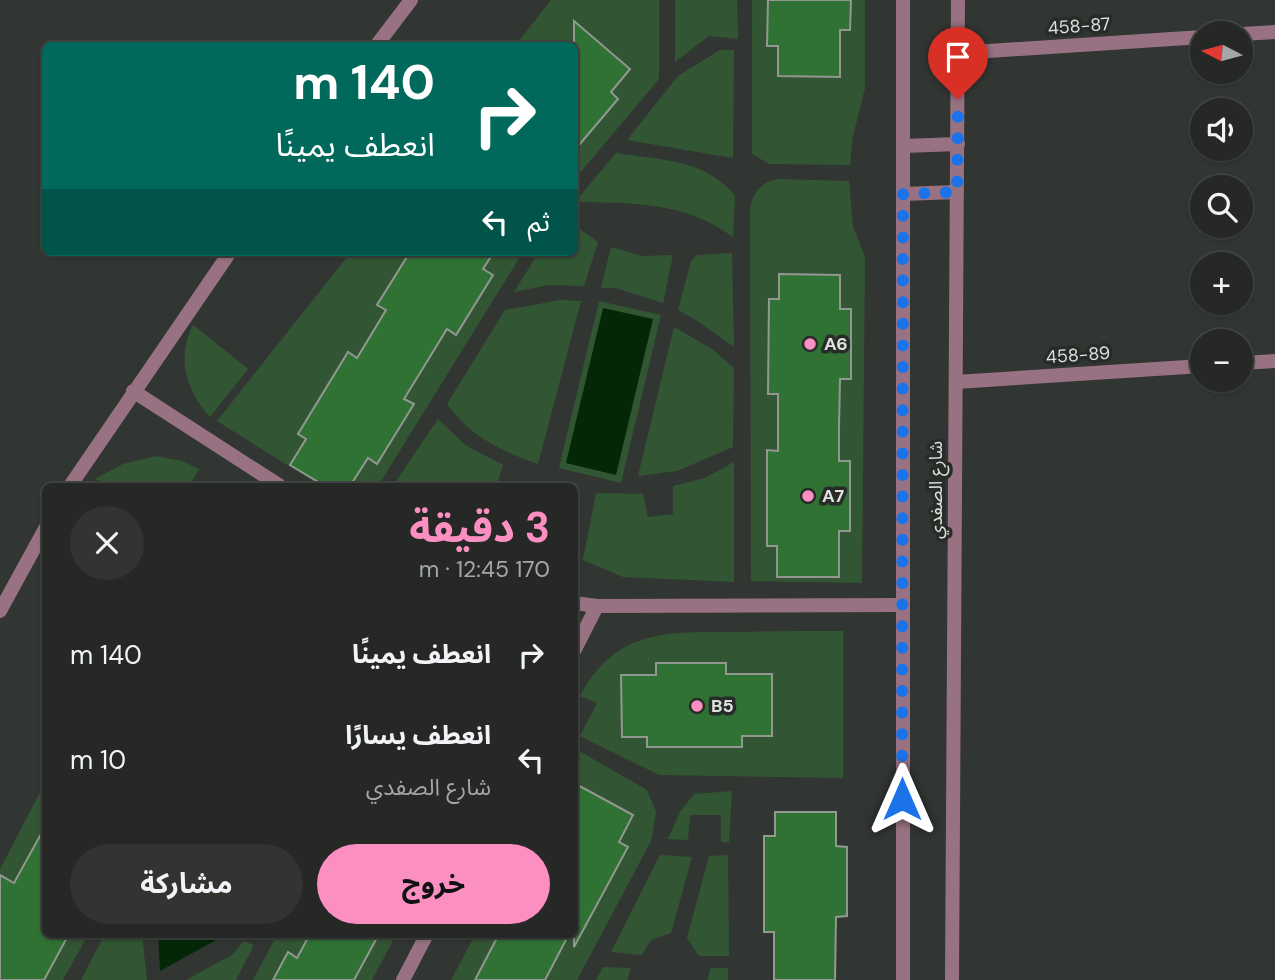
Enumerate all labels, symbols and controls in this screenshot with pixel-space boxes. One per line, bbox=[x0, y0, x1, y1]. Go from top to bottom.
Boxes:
street label: 458-87 bbox=[1047, 12, 1111, 40]
north arrow bbox=[1190, 21, 1253, 84]
map controls bbox=[1190, 21, 1253, 392]
pin bbox=[928, 27, 988, 99]
icon: arrive bbox=[939, 38, 977, 76]
text: 140 m bbox=[293, 50, 435, 114]
icon: right bbox=[459, 70, 550, 161]
button: sound bbox=[1190, 98, 1253, 161]
text: انعطف يمينًا bbox=[275, 124, 435, 166]
button: search bbox=[1190, 175, 1253, 238]
icon: left bbox=[476, 203, 514, 241]
text: ثم bbox=[528, 205, 550, 239]
button: + bbox=[1190, 252, 1253, 315]
button: − bbox=[1190, 329, 1253, 392]
place label: A6 bbox=[824, 332, 848, 356]
marker: A6 bbox=[802, 336, 818, 352]
street label: 458-89 bbox=[1045, 341, 1111, 369]
street label: شارع الصفدي bbox=[924, 441, 950, 539]
place label: A7 bbox=[822, 484, 845, 508]
marker: A7 bbox=[800, 488, 816, 504]
text: 3 دقيقة bbox=[409, 500, 550, 555]
button: close bbox=[70, 506, 144, 580]
text: 170 m · 12:45 bbox=[419, 554, 550, 584]
icon: right bbox=[512, 636, 550, 674]
text: انعطف يمينًا bbox=[352, 637, 491, 671]
text: 140 m bbox=[70, 638, 142, 672]
place label: B5 bbox=[711, 694, 734, 718]
marker: B5 bbox=[689, 698, 705, 714]
text: انعطف يسارًا bbox=[345, 718, 491, 752]
icon: left bbox=[512, 741, 550, 779]
text: 10 m bbox=[70, 743, 126, 777]
position arrow bbox=[865, 762, 939, 836]
text: شارع الصفدي bbox=[366, 772, 491, 802]
button: مشاركة bbox=[70, 844, 303, 924]
button: خروج bbox=[317, 844, 550, 924]

